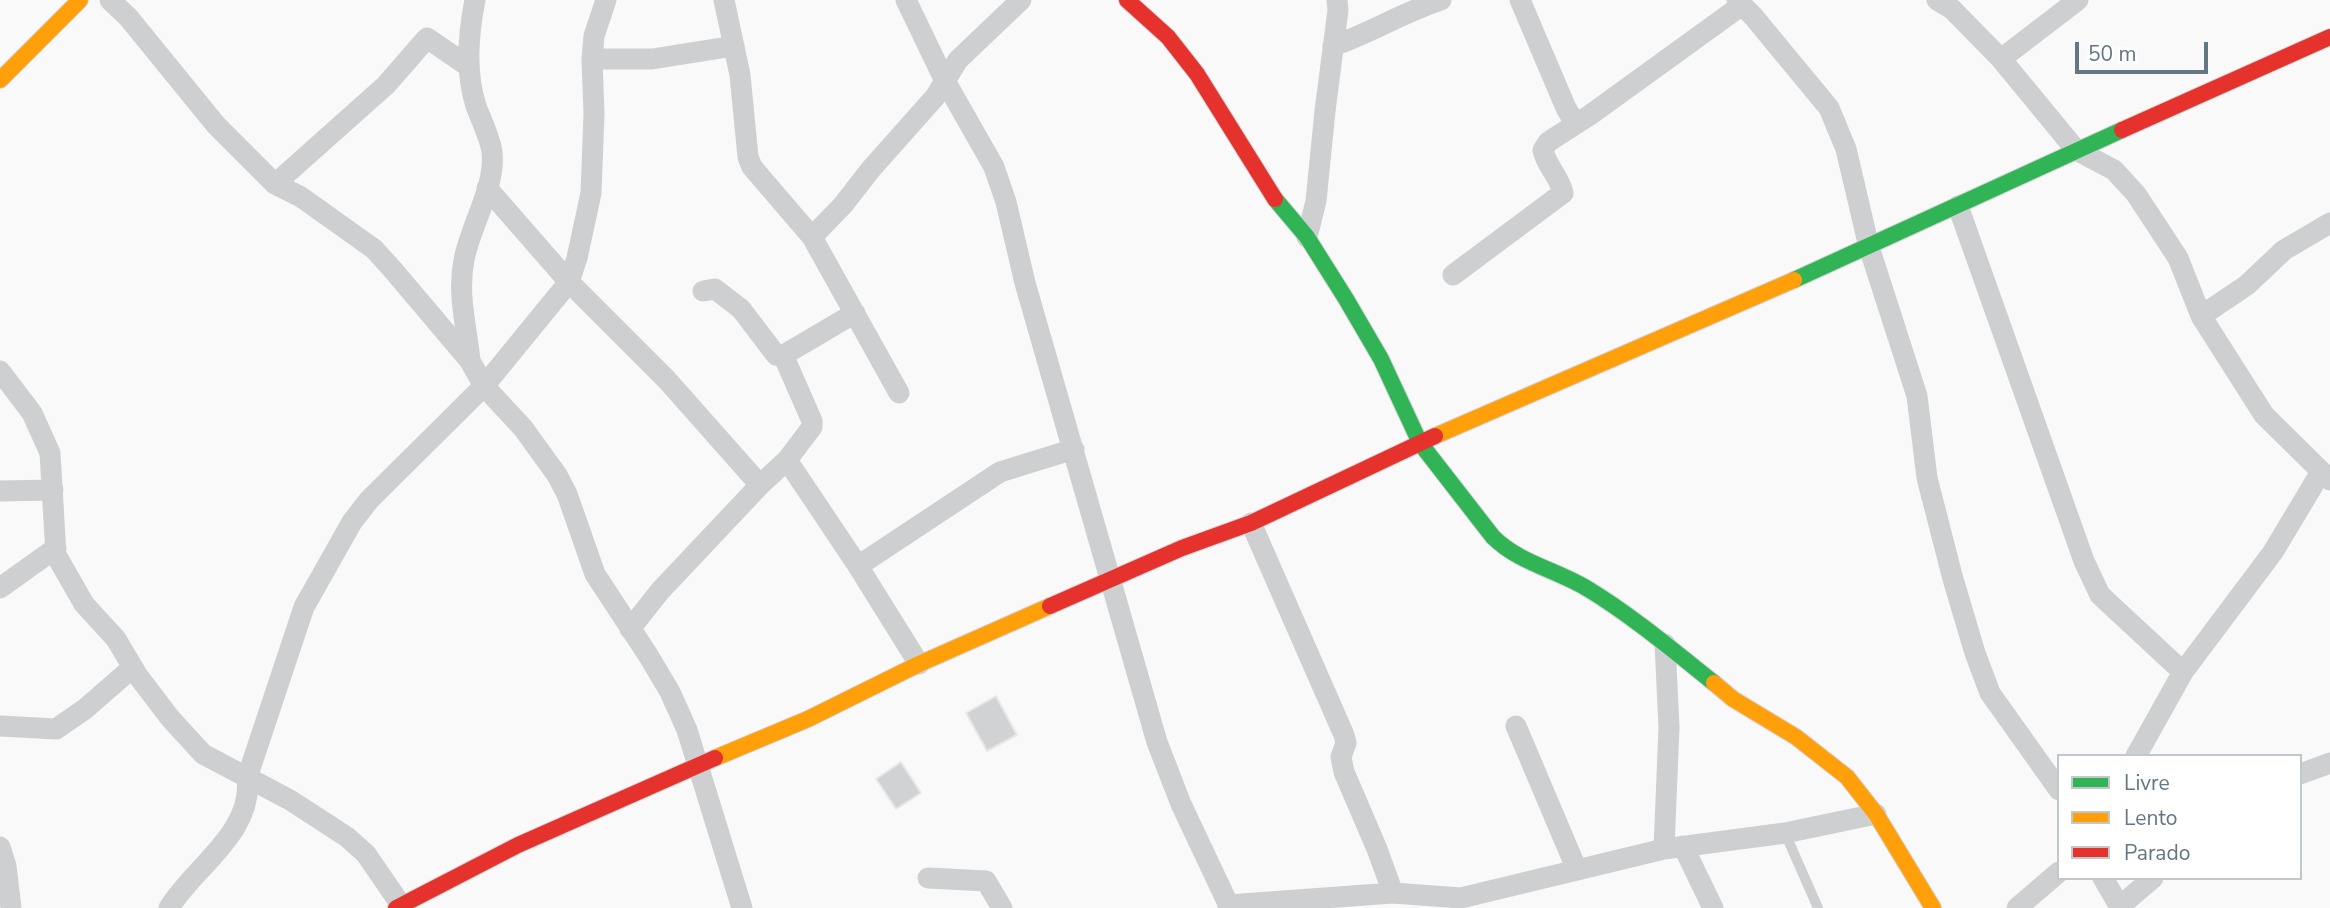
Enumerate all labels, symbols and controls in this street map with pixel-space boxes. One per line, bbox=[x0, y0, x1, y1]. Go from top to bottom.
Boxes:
scale bar bbox=[2078, 28, 2211, 72]
text: 50 m bbox=[2088, 40, 2137, 68]
legend bbox=[2057, 754, 2302, 880]
text: Livre bbox=[2124, 769, 2170, 797]
text: Lento bbox=[2124, 804, 2177, 832]
text: Parado bbox=[2124, 839, 2190, 867]

